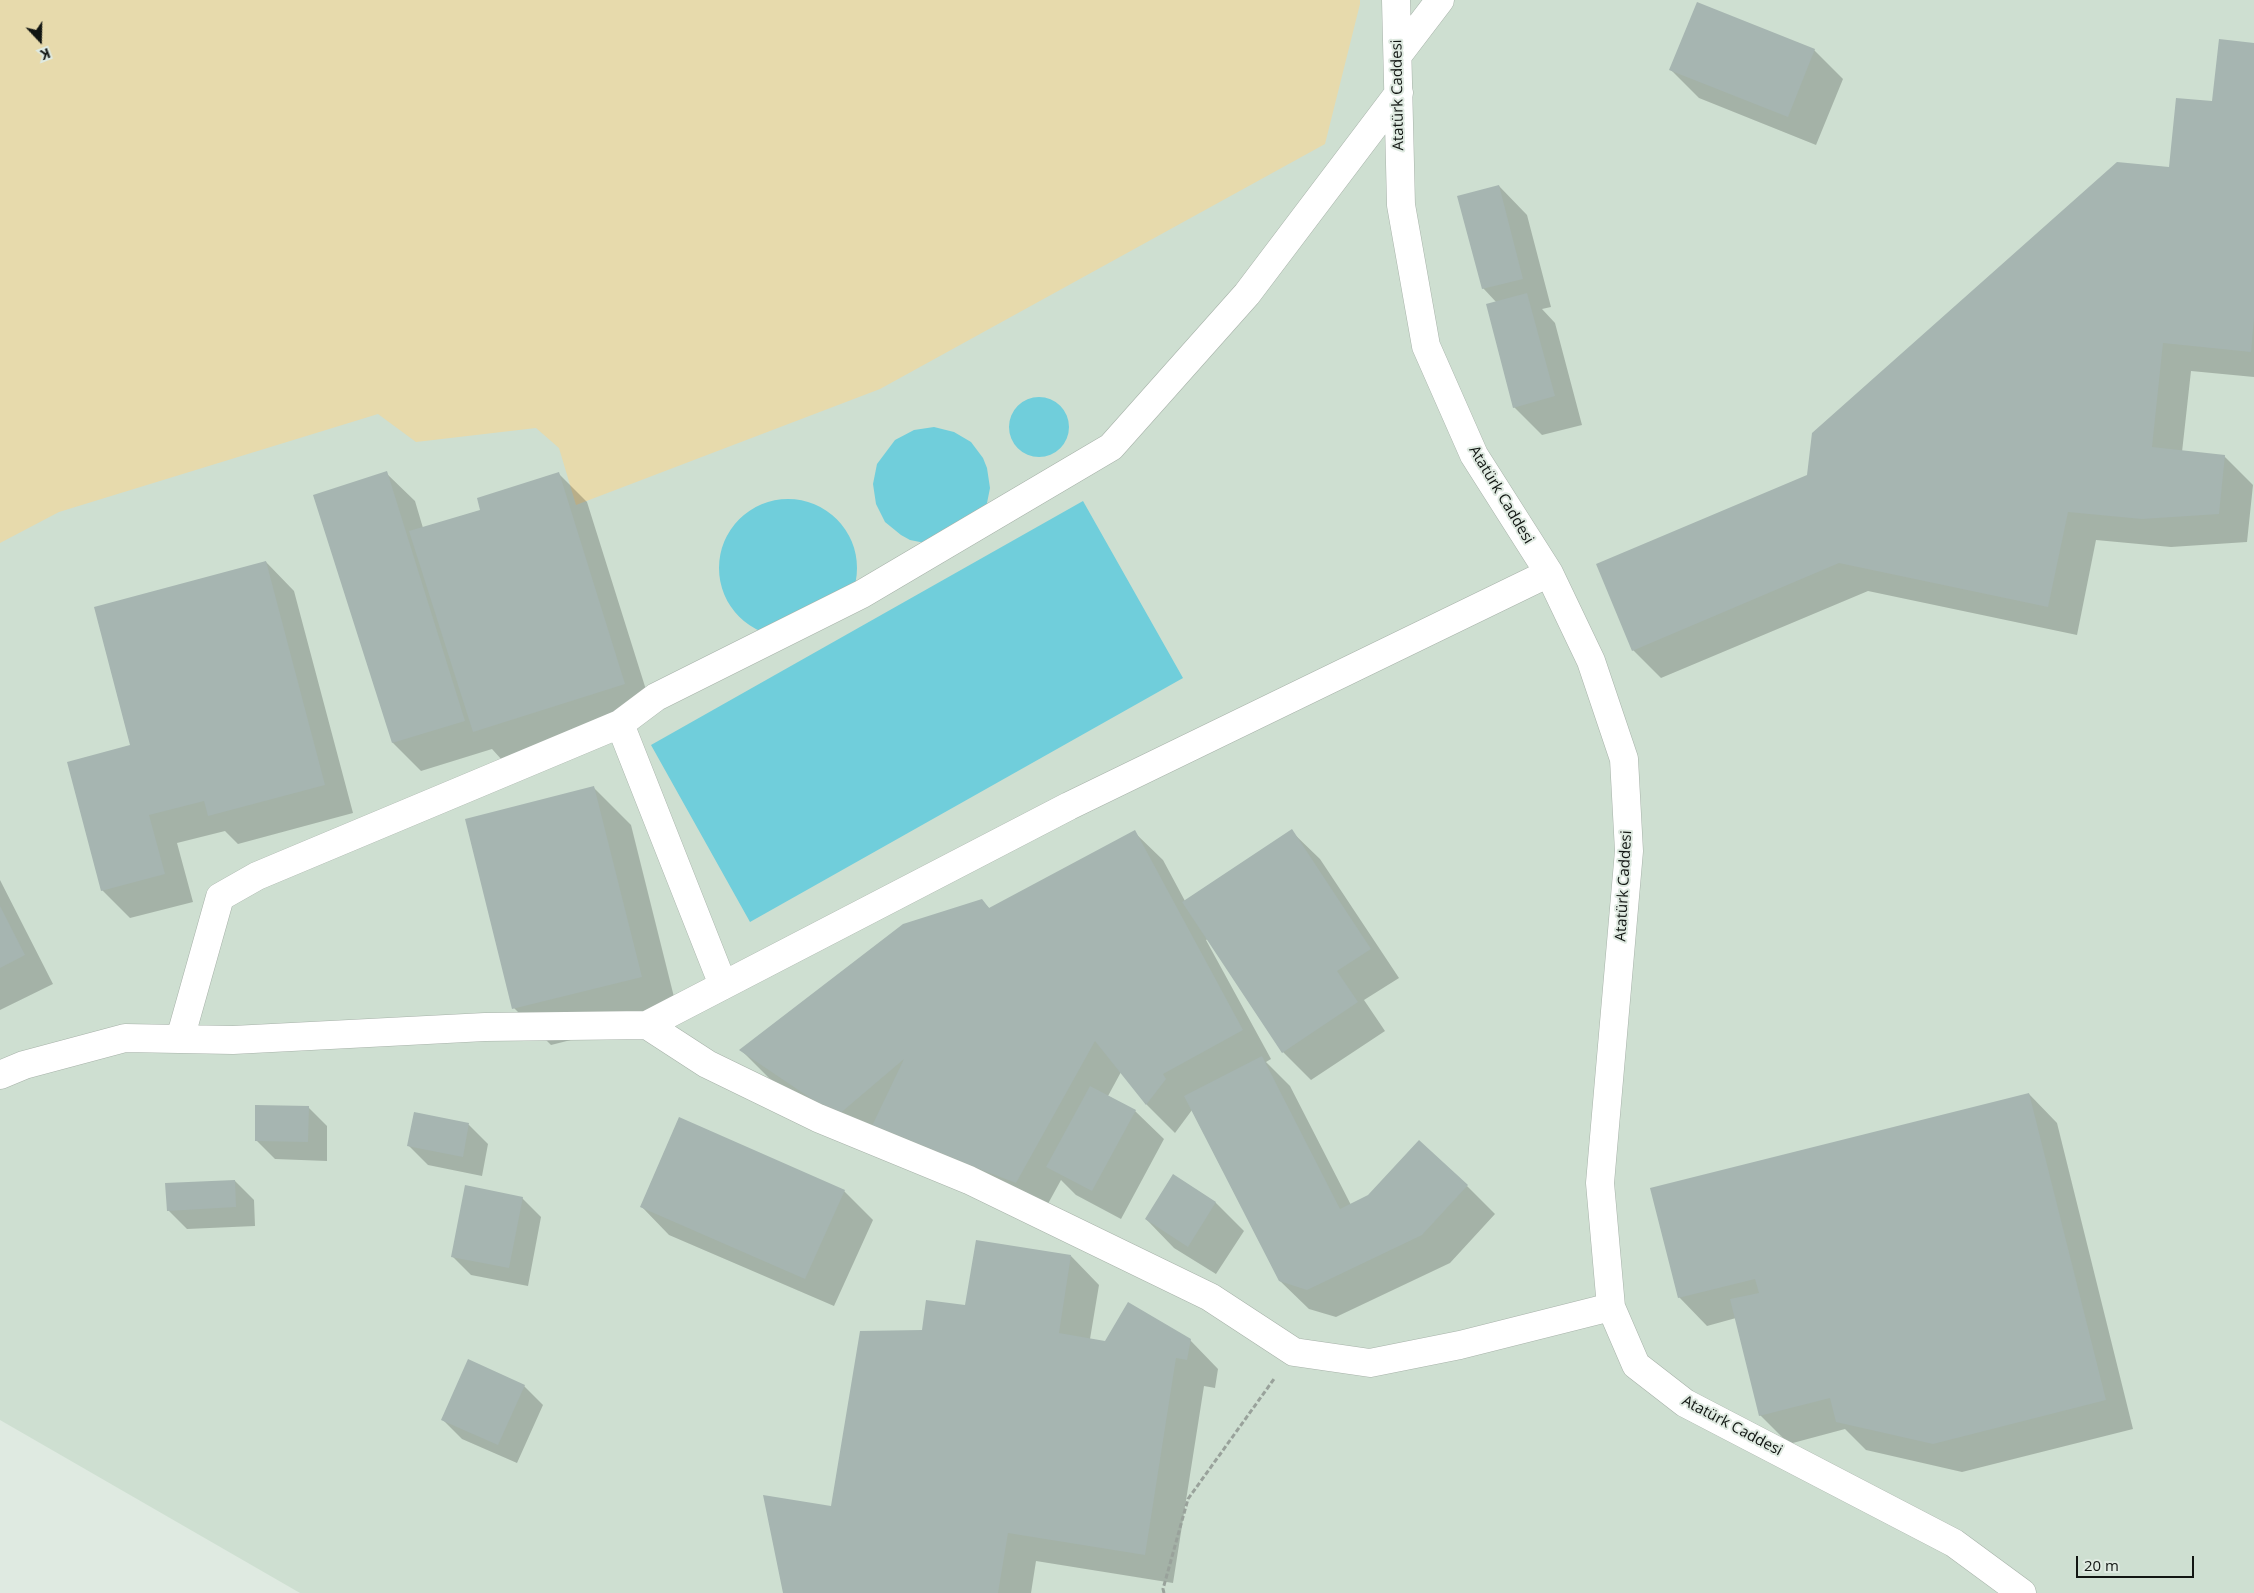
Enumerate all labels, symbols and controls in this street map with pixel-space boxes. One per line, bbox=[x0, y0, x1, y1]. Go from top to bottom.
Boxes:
north arrow bbox=[15, 15, 65, 65]
street label: Atatürk Caddesi bbox=[1388, 39, 1408, 151]
text: K bbox=[38, 44, 53, 65]
street label: Atatürk Caddesi bbox=[1465, 443, 1537, 547]
street label: Atatürk Caddesi bbox=[1612, 830, 1636, 942]
street label: Atatürk Caddesi bbox=[1679, 1392, 1785, 1460]
scale bar bbox=[2079, 1546, 2196, 1578]
text: 20 m bbox=[2084, 1555, 2119, 1575]

